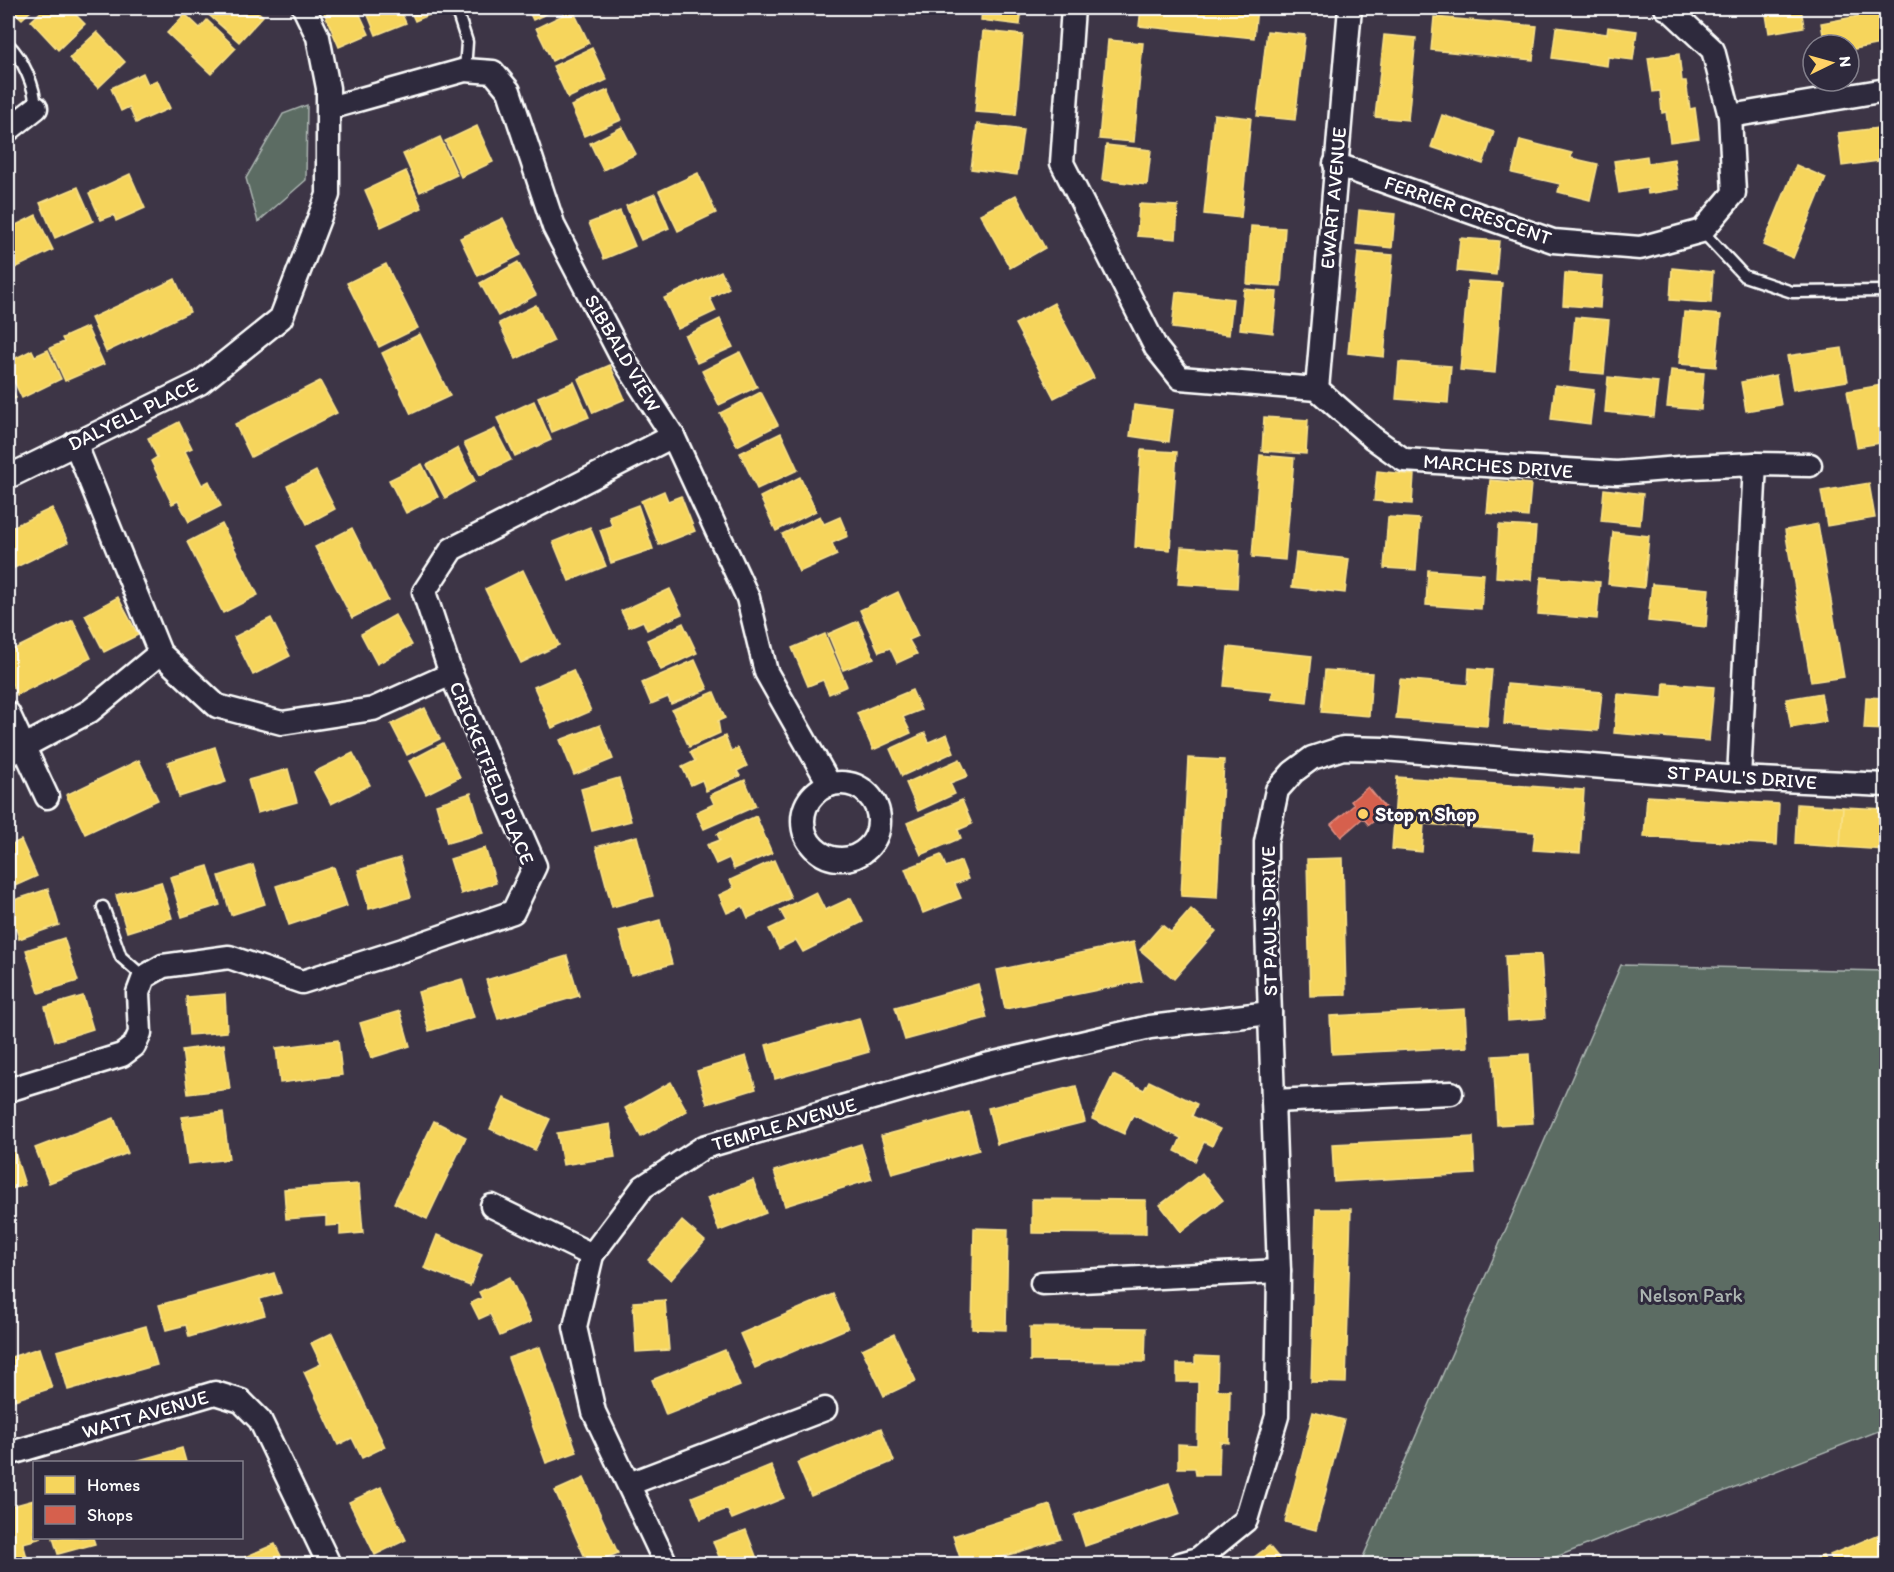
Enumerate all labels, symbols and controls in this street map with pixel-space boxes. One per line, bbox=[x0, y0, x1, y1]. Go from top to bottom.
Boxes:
north arrow bbox=[1801, 33, 1861, 93]
text: N bbox=[1836, 56, 1855, 68]
street label: EWART AVENUE bbox=[1315, 126, 1351, 270]
street label: FERRIER CRESCENT bbox=[1381, 170, 1555, 250]
street label: SIBBALD VIEW bbox=[580, 290, 666, 416]
street label: DALYELL PLACE bbox=[64, 372, 202, 456]
street label: MARCHES DRIVE bbox=[1422, 449, 1574, 483]
street label: CRICKETFIELD PLACE bbox=[444, 678, 540, 868]
street label: ST PAUL'S DRIVE bbox=[1666, 760, 1818, 794]
place label: Stop n Shop bbox=[1375, 802, 1476, 827]
marker: Stop n Shop bbox=[1356, 807, 1370, 821]
street label: ST PAUL'S DRIVE bbox=[1256, 846, 1282, 996]
street label: TEMPLE AVENUE bbox=[709, 1092, 859, 1156]
park label: Nelson Park bbox=[1639, 1283, 1743, 1307]
street label: WATT AVENUE bbox=[79, 1385, 211, 1443]
legend bbox=[33, 1461, 243, 1539]
text: Homes bbox=[87, 1474, 140, 1496]
text: Shops bbox=[87, 1504, 133, 1526]

